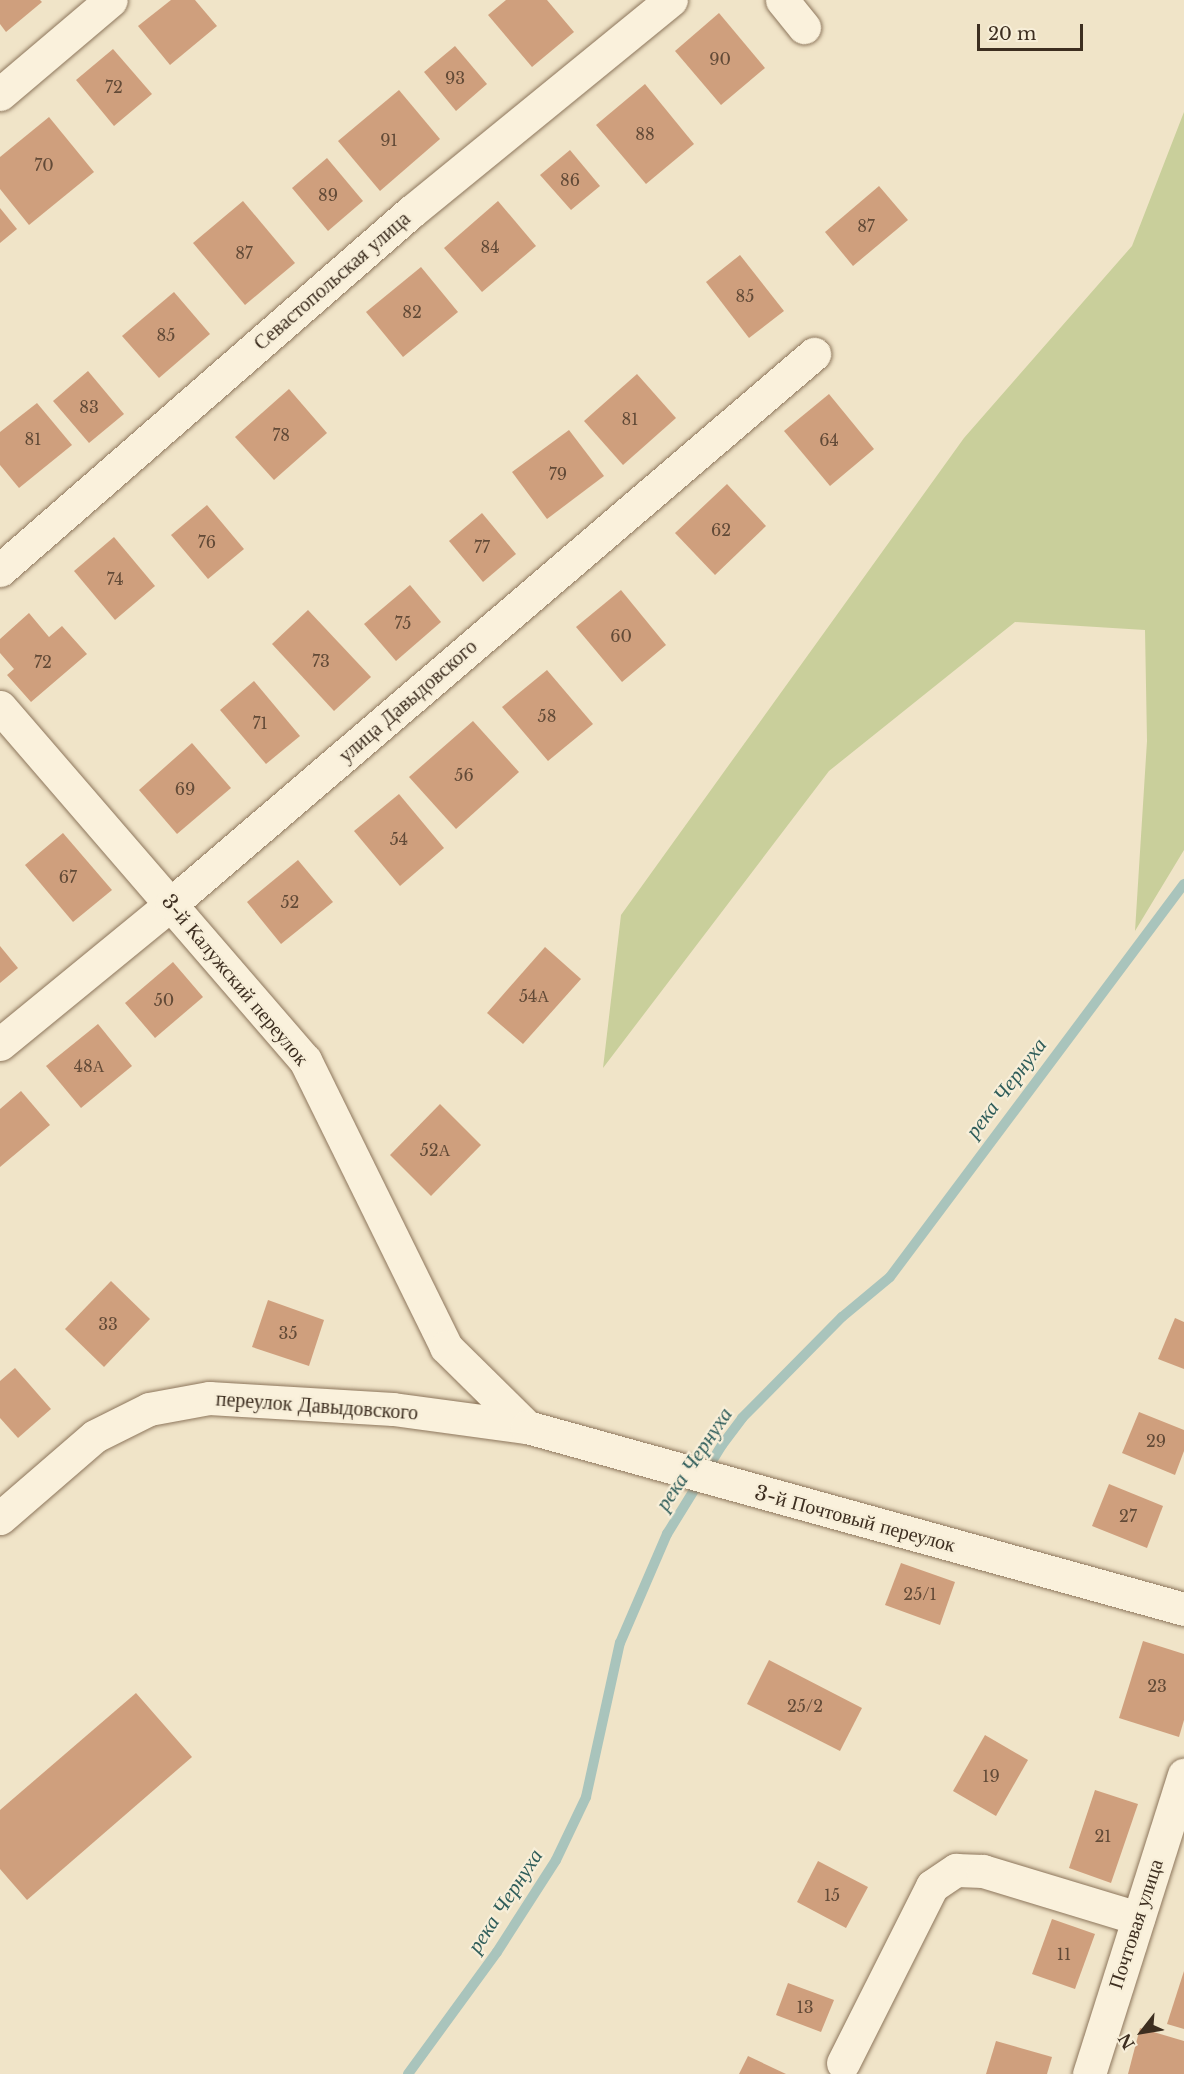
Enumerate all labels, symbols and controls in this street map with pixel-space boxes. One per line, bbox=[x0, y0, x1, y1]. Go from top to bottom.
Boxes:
scale bar bbox=[980, 12, 1086, 50]
text: 20 m bbox=[988, 23, 1036, 45]
house number: 90 bbox=[709, 49, 731, 69]
house number: 93 bbox=[445, 68, 465, 88]
house number: 72 bbox=[105, 77, 123, 97]
house number: 88 bbox=[635, 124, 655, 144]
house number: 91 bbox=[380, 130, 398, 150]
house number: 70 bbox=[34, 155, 54, 175]
house number: 86 bbox=[560, 170, 580, 190]
house number: 89 bbox=[318, 185, 338, 205]
street label: Севастопольская улица bbox=[249, 207, 415, 355]
house number: 87 bbox=[857, 216, 875, 236]
house number: 84 bbox=[480, 237, 500, 257]
house number: 87 bbox=[235, 243, 253, 263]
house number: 85 bbox=[736, 286, 754, 306]
house number: 82 bbox=[402, 302, 422, 322]
house number: 85 bbox=[157, 325, 175, 345]
house number: 83 bbox=[79, 397, 99, 417]
house number: 81 bbox=[622, 409, 638, 429]
house number: 78 bbox=[272, 425, 290, 445]
house number: 81 bbox=[25, 429, 41, 449]
house number: 64 bbox=[819, 430, 839, 450]
house number: 79 bbox=[549, 464, 567, 484]
house number: 62 bbox=[711, 520, 731, 540]
house number: 76 bbox=[198, 532, 216, 552]
house number: 77 bbox=[474, 537, 490, 557]
house number: 74 bbox=[106, 569, 124, 589]
house number: 75 bbox=[395, 613, 411, 633]
house number: 60 bbox=[610, 626, 632, 646]
street label: улица Давыдовского bbox=[334, 634, 482, 768]
house number: 73 bbox=[312, 651, 330, 671]
house number: 72 bbox=[34, 652, 52, 672]
house number: 58 bbox=[538, 706, 556, 726]
house number: 71 bbox=[252, 713, 268, 733]
house number: 56 bbox=[454, 765, 474, 785]
house number: 69 bbox=[175, 779, 195, 799]
house number: 54 bbox=[390, 829, 408, 849]
house number: 67 bbox=[59, 867, 77, 887]
street label: 3-й Калужский переулок bbox=[156, 890, 314, 1070]
house number: 52 bbox=[281, 892, 299, 912]
house number: 54А bbox=[519, 986, 549, 1006]
house number: 50 bbox=[154, 990, 174, 1010]
water label: река Чернуха bbox=[960, 1033, 1052, 1143]
house number: 48А bbox=[74, 1056, 104, 1076]
house number: 52А bbox=[420, 1140, 450, 1160]
house number: 33 bbox=[98, 1314, 118, 1334]
house number: 35 bbox=[279, 1323, 297, 1343]
street label: переулок Давыдовского bbox=[215, 1387, 419, 1425]
water label: река Чернуха bbox=[650, 1403, 738, 1515]
house number: 29 bbox=[1146, 1431, 1166, 1451]
street label: 3-й Почтовый переулок bbox=[752, 1481, 958, 1557]
house number: 27 bbox=[1119, 1506, 1137, 1526]
house number: 25/1 bbox=[903, 1584, 937, 1604]
house number: 23 bbox=[1147, 1676, 1167, 1696]
house number: 25/2 bbox=[787, 1696, 823, 1716]
house number: 19 bbox=[982, 1766, 1000, 1786]
house number: 21 bbox=[1095, 1826, 1111, 1846]
water label: река Чернуха bbox=[462, 1844, 548, 1958]
street label: Почтовая улица bbox=[1104, 1856, 1168, 1992]
house number: 15 bbox=[824, 1885, 840, 1905]
house number: 11 bbox=[1057, 1944, 1071, 1964]
house number: 13 bbox=[797, 1997, 813, 2017]
north arrow bbox=[1112, 2002, 1172, 2062]
text: N bbox=[1114, 2030, 1139, 2053]

